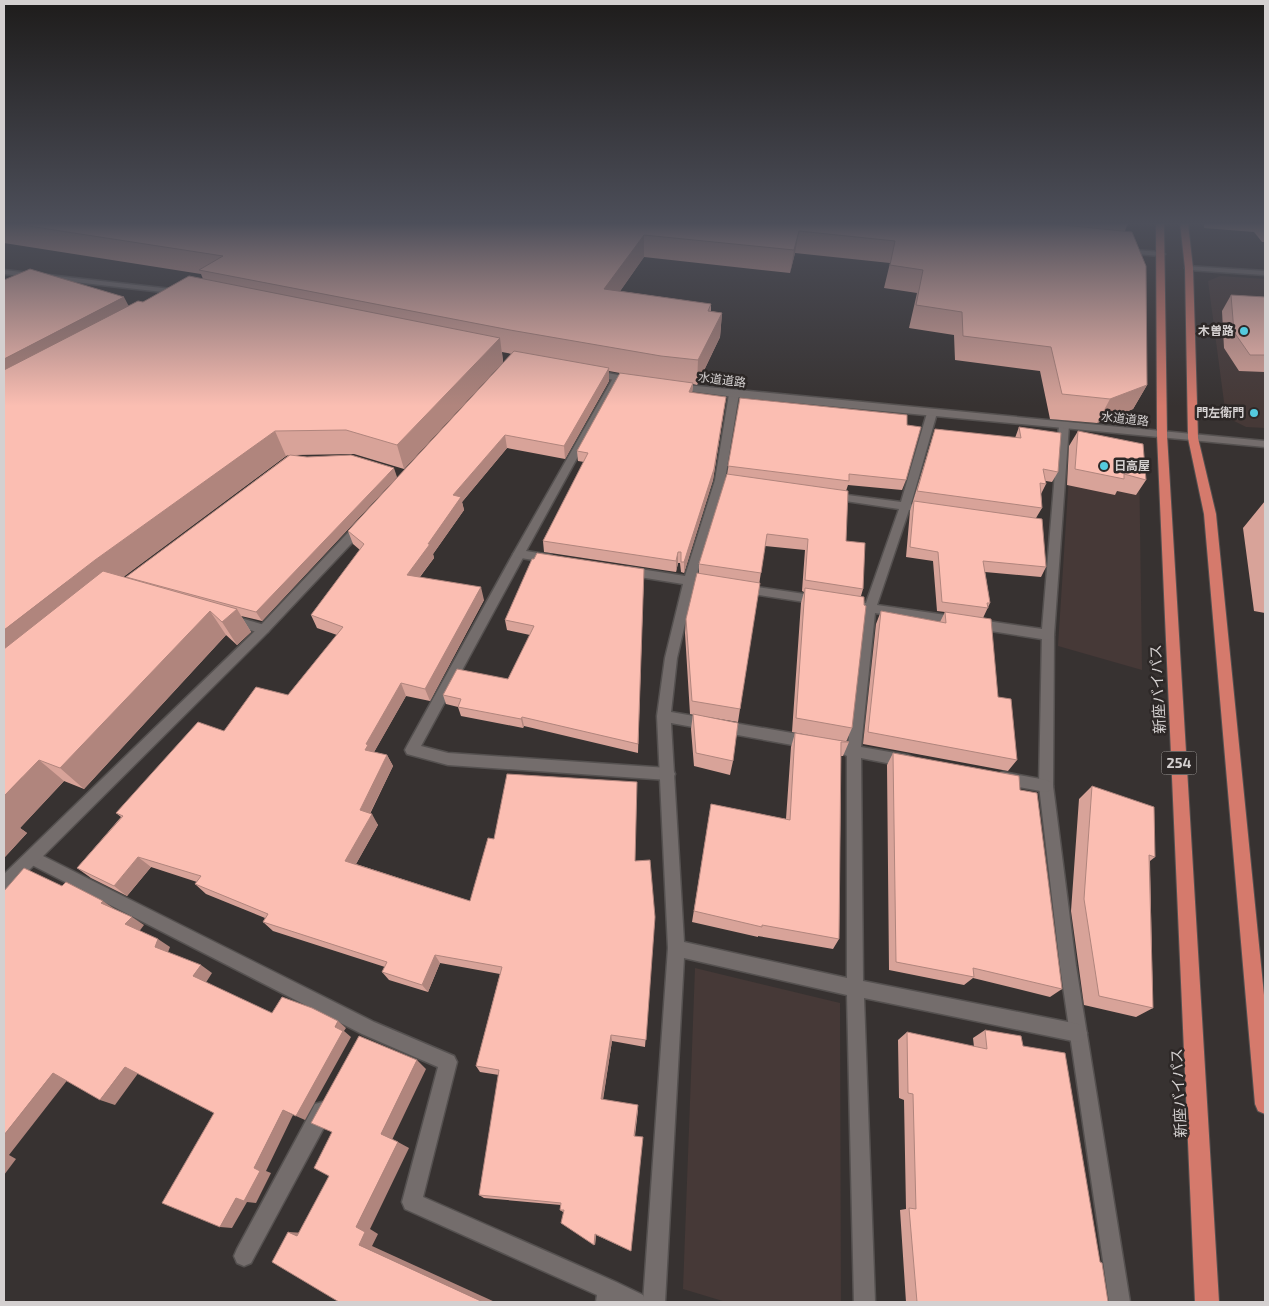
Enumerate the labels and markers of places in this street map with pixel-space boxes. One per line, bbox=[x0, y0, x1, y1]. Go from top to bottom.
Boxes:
place label: 木曽路 bbox=[1198, 323, 1234, 337]
marker: 木曽路 bbox=[1238, 325, 1250, 337]
place label: 門左衛門 bbox=[1196, 405, 1244, 419]
marker: 門左衛門 bbox=[1248, 407, 1260, 419]
place label: 日高屋 bbox=[1114, 458, 1150, 472]
marker: 日高屋 bbox=[1098, 460, 1110, 472]

